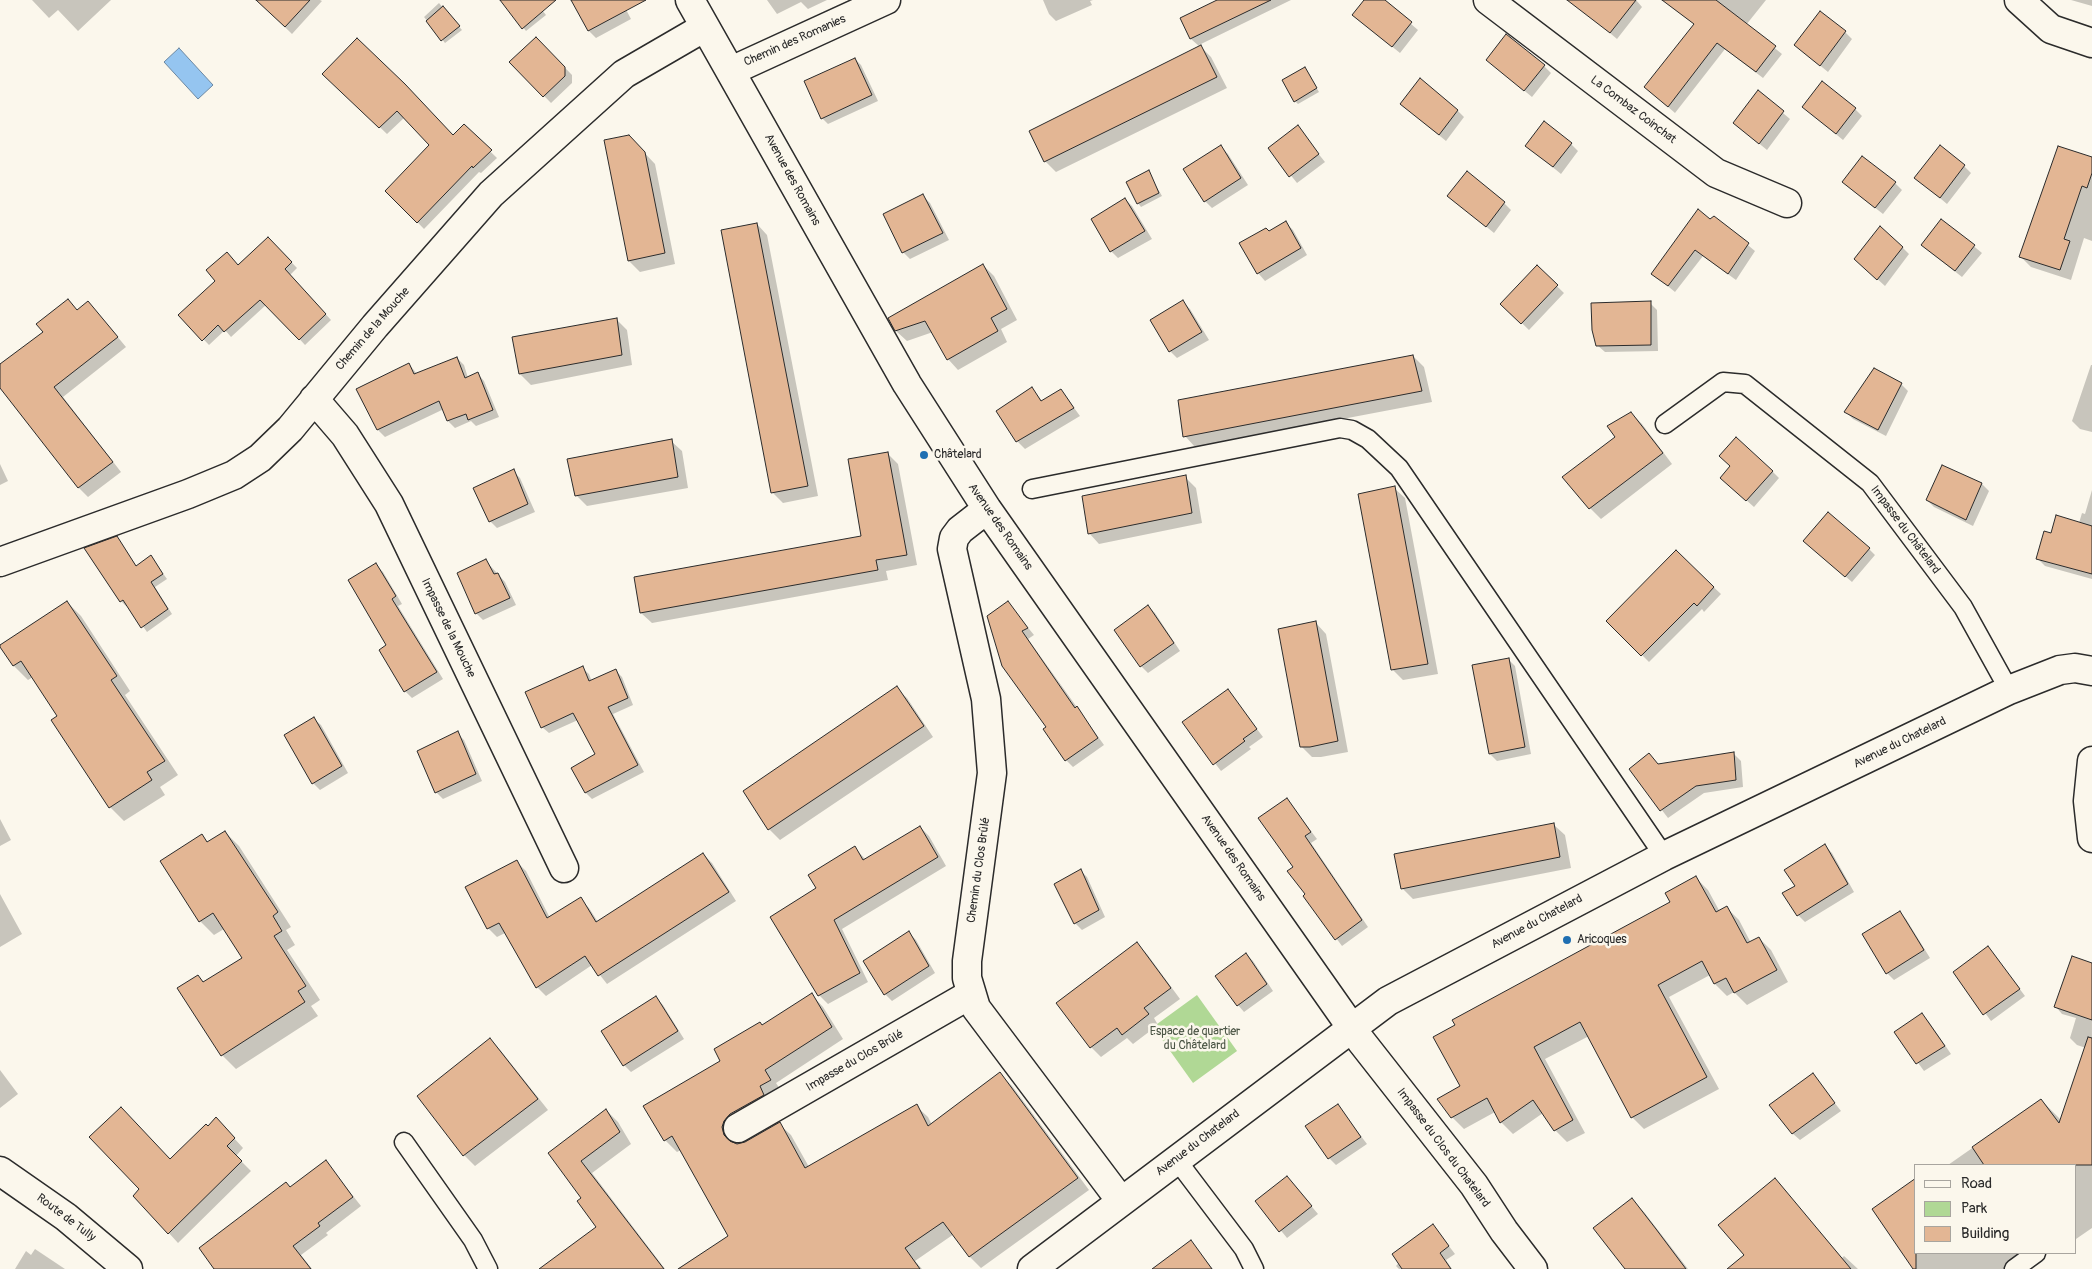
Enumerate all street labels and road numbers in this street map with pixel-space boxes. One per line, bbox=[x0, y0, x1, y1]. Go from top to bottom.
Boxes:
street label: Chemin des Romanies bbox=[742, 12, 848, 70]
street label: La Combaz Coinchat bbox=[1587, 73, 1679, 147]
street label: Avenue des Romains bbox=[761, 132, 823, 228]
street label: Chemin de la Mouche bbox=[333, 285, 413, 373]
street label: Avenue des Romains bbox=[965, 481, 1035, 573]
street label: Impasse du Châtelard bbox=[1867, 483, 1943, 577]
street label: Impasse de la Mouche bbox=[418, 576, 478, 680]
street label: Avenue du Chatelard bbox=[1851, 714, 1949, 772]
street label: Avenue des Romains bbox=[1198, 812, 1268, 904]
street label: Chemin du Clos Brûlé bbox=[964, 816, 994, 924]
street label: Avenue du Chatelard bbox=[1489, 892, 1585, 952]
street label: Impasse du Clos Brûlé bbox=[804, 1027, 906, 1095]
street label: Impasse du Clos du Chatelard bbox=[1393, 1086, 1493, 1210]
street label: Avenue du Chatelard bbox=[1153, 1107, 1243, 1179]
street label: Route de Tully bbox=[34, 1191, 98, 1245]

